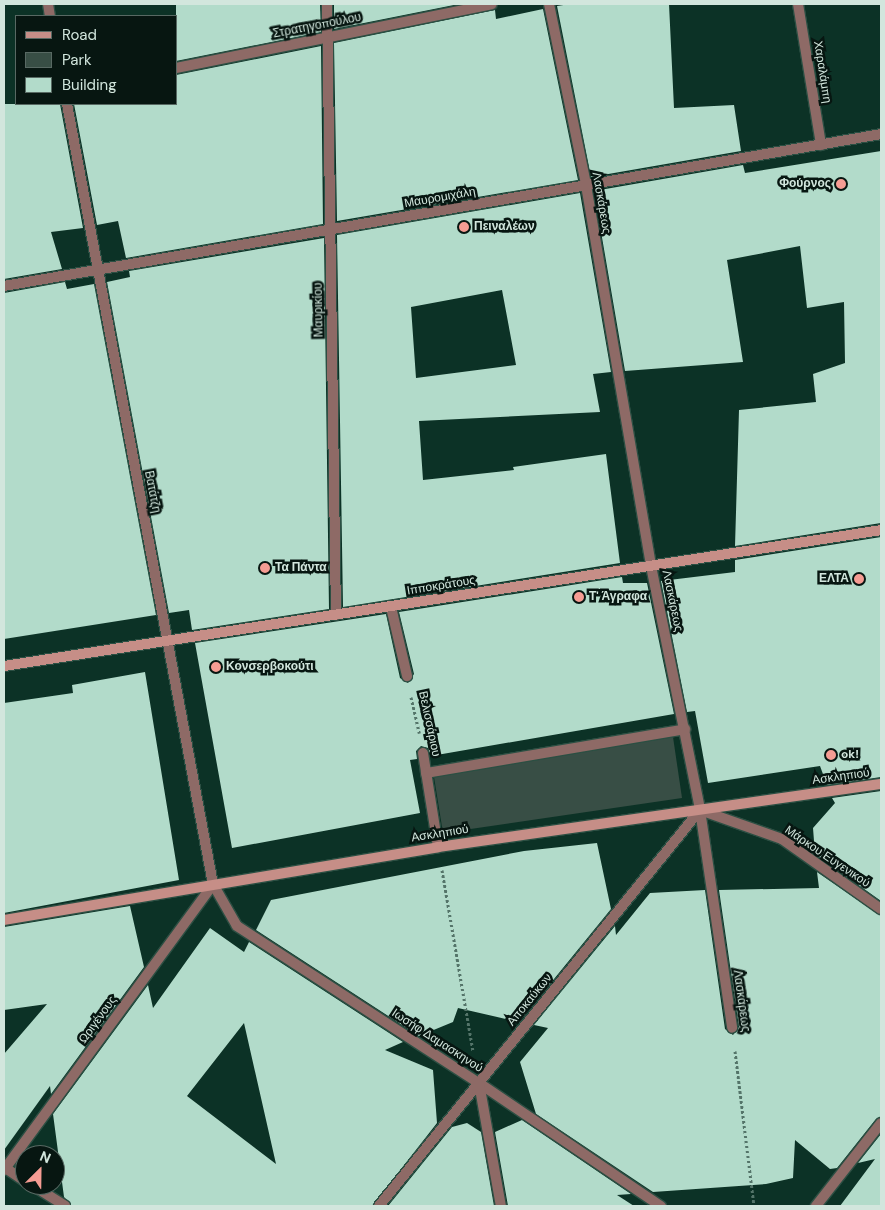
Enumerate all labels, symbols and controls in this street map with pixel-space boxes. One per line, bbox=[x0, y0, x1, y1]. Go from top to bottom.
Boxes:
street label: Στρατηγοπούλου bbox=[272, 10, 362, 42]
legend bbox=[15, 15, 178, 105]
text: Road bbox=[62, 25, 97, 45]
street label: Χαραλάμπη bbox=[810, 40, 834, 104]
text: Park bbox=[62, 50, 92, 70]
text: Building bbox=[62, 75, 117, 95]
street label: Λασκάρεως bbox=[588, 171, 614, 235]
place label: Φούρνος bbox=[779, 177, 831, 191]
marker: Φούρνος bbox=[835, 178, 847, 190]
street label: Μαυρομιχάλη bbox=[403, 185, 477, 211]
place label: Πειναλέων bbox=[474, 220, 535, 234]
marker: Πειναλέων bbox=[458, 221, 470, 233]
street label: Μαυρικίου bbox=[311, 282, 327, 338]
street label: Βατάτζη bbox=[141, 470, 163, 514]
place label: Τα Πάντα bbox=[275, 561, 327, 575]
marker: Τα Πάντα bbox=[259, 562, 271, 574]
street label: Λασκάρεως bbox=[658, 569, 686, 633]
place label: ΕΛΤΑ bbox=[819, 572, 849, 586]
marker: ΕΛΤΑ bbox=[853, 573, 865, 585]
street label: Ιπποκράτους bbox=[406, 574, 476, 598]
place label: Τ' Άγραφα bbox=[589, 590, 647, 604]
marker: Τ' Άγραφα bbox=[573, 591, 585, 603]
place label: Κονσερβοκούτι bbox=[226, 660, 314, 674]
marker: Κονσερβοκούτι bbox=[210, 661, 222, 673]
street label: Βελισσάριου bbox=[415, 690, 443, 758]
place label: ok! bbox=[841, 748, 859, 762]
marker: ok! bbox=[825, 749, 837, 761]
street label: Ασκληπιού bbox=[811, 766, 871, 788]
street label: Ασκληπιού bbox=[410, 822, 470, 846]
street label: Μάρκου Ευγενικού bbox=[782, 823, 872, 891]
street label: Λασκάρεως bbox=[730, 969, 752, 1033]
street label: Αποκαύκων bbox=[505, 971, 555, 1029]
street label: Ωριγένους bbox=[76, 994, 120, 1046]
street label: Ιωσήφ Δαμασκηνού bbox=[389, 1006, 485, 1076]
north arrow bbox=[15, 1145, 65, 1195]
text: N bbox=[37, 1147, 54, 1167]

